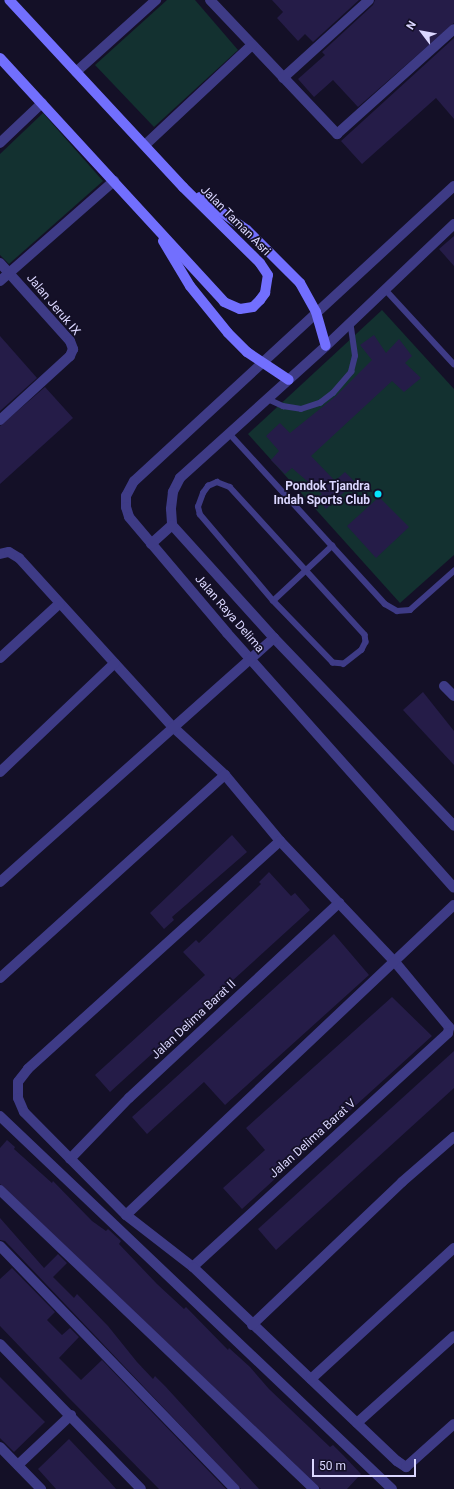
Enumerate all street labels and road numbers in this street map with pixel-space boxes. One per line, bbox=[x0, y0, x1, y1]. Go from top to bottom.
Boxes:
street label: Jalan Taman Asri bbox=[197, 183, 273, 259]
street label: Jalan Jeruk IX bbox=[23, 271, 83, 339]
street label: Jalan Raya Delima bbox=[191, 572, 267, 656]
street label: Jalan Delima Barat II bbox=[149, 977, 239, 1063]
street label: Jalan Delima Barat V bbox=[267, 1096, 359, 1182]

